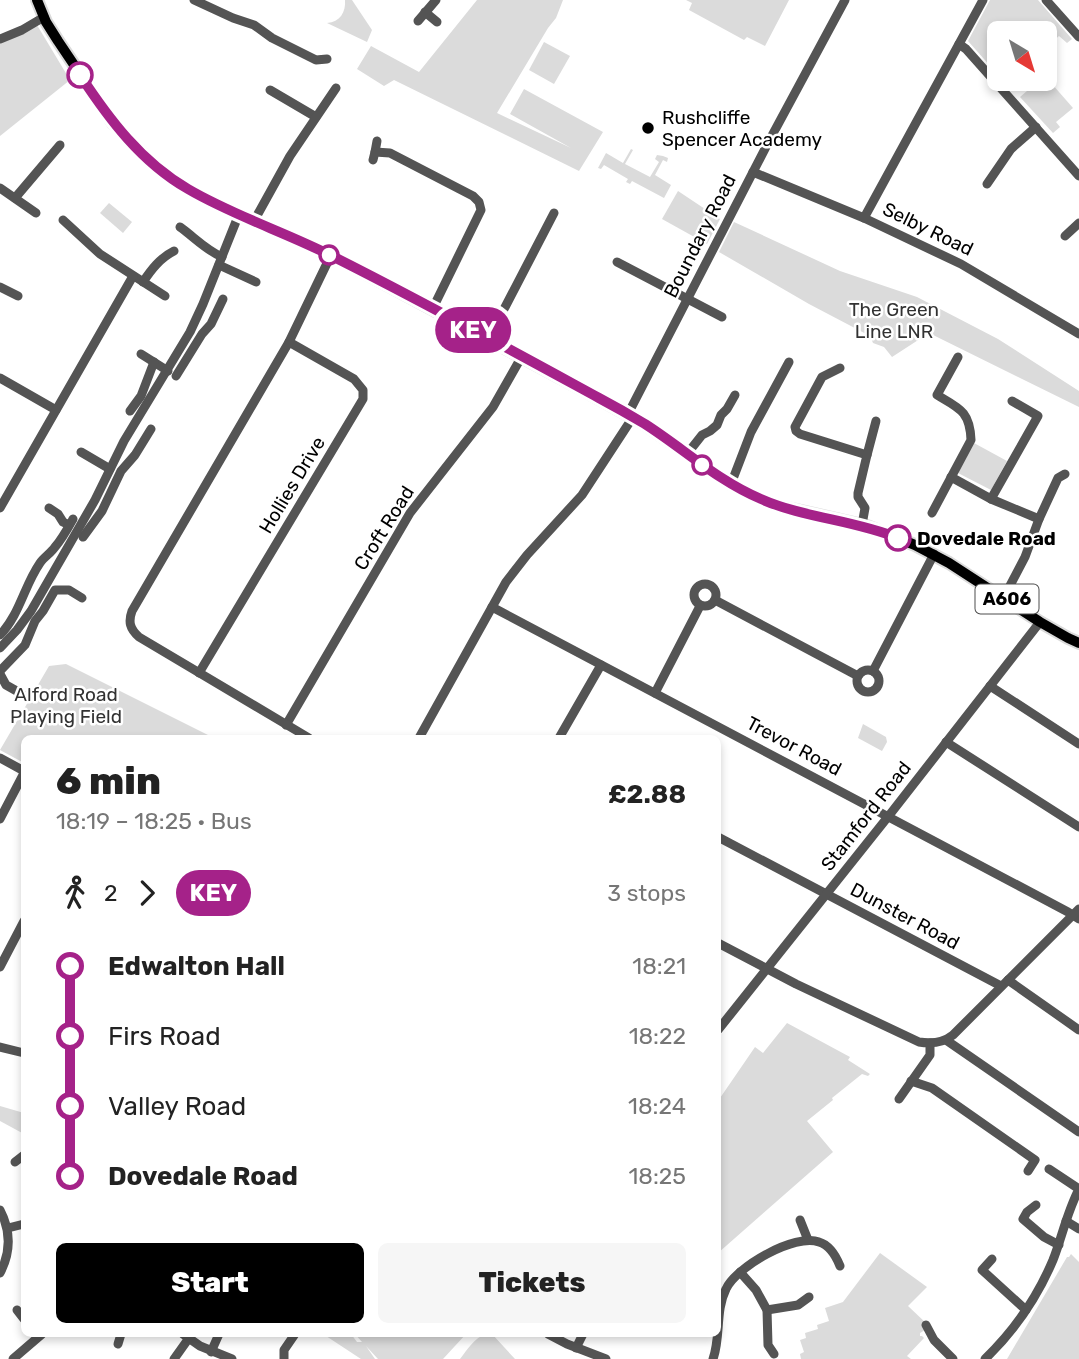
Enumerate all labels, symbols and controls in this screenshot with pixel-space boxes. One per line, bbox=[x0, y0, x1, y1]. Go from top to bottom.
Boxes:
north arrow bbox=[987, 21, 1057, 91]
map controls bbox=[987, 21, 1057, 91]
unlabelled marker bbox=[67, 62, 93, 88]
place label: Rushcliffe Spencer Academy bbox=[662, 106, 822, 151]
marker: Rushcliffe Spencer Academy bbox=[640, 120, 656, 136]
street label: Boundary Road bbox=[659, 171, 741, 301]
street label: Selby Road bbox=[879, 197, 977, 261]
unlabelled marker bbox=[319, 245, 339, 265]
park label: The Green Line LNR bbox=[849, 298, 939, 343]
line badge: KEY bbox=[433, 307, 513, 353]
text: KEY bbox=[449, 316, 497, 344]
street label: Hollies Drive bbox=[254, 432, 330, 538]
unlabelled marker bbox=[692, 455, 712, 475]
street label: Croft Road bbox=[349, 482, 419, 574]
marker: Dovedale Road bbox=[885, 525, 911, 551]
place label: Dovedale Road bbox=[917, 527, 1056, 550]
road number: A606 bbox=[976, 584, 1038, 614]
park label: Alford Road Playing Field bbox=[10, 683, 122, 728]
street label: Trevor Road bbox=[743, 711, 845, 781]
street label: Stamford Road bbox=[816, 757, 916, 875]
text: 6 min bbox=[56, 758, 161, 804]
text: £2.88 bbox=[608, 779, 686, 810]
text: 18:19 – 18:25 · Bus bbox=[56, 807, 252, 835]
icon: walk bbox=[56, 874, 94, 912]
icon: forward bbox=[128, 874, 166, 912]
street label: Dunster Road bbox=[847, 878, 963, 954]
text: 2 bbox=[104, 879, 118, 907]
text: KEY bbox=[190, 879, 237, 907]
text: 3 stops bbox=[607, 879, 686, 907]
text: Edwalton Hall bbox=[108, 951, 285, 982]
text: 18:21 bbox=[632, 952, 686, 980]
text: Firs Road bbox=[108, 1021, 221, 1052]
text: 18:22 bbox=[629, 1022, 686, 1050]
text: Valley Road bbox=[108, 1091, 246, 1122]
text: 18:24 bbox=[628, 1092, 686, 1120]
text: Dovedale Road bbox=[108, 1161, 298, 1192]
text: 18:25 bbox=[628, 1162, 686, 1190]
button: Start bbox=[56, 1243, 364, 1323]
button: Tickets bbox=[378, 1243, 686, 1323]

